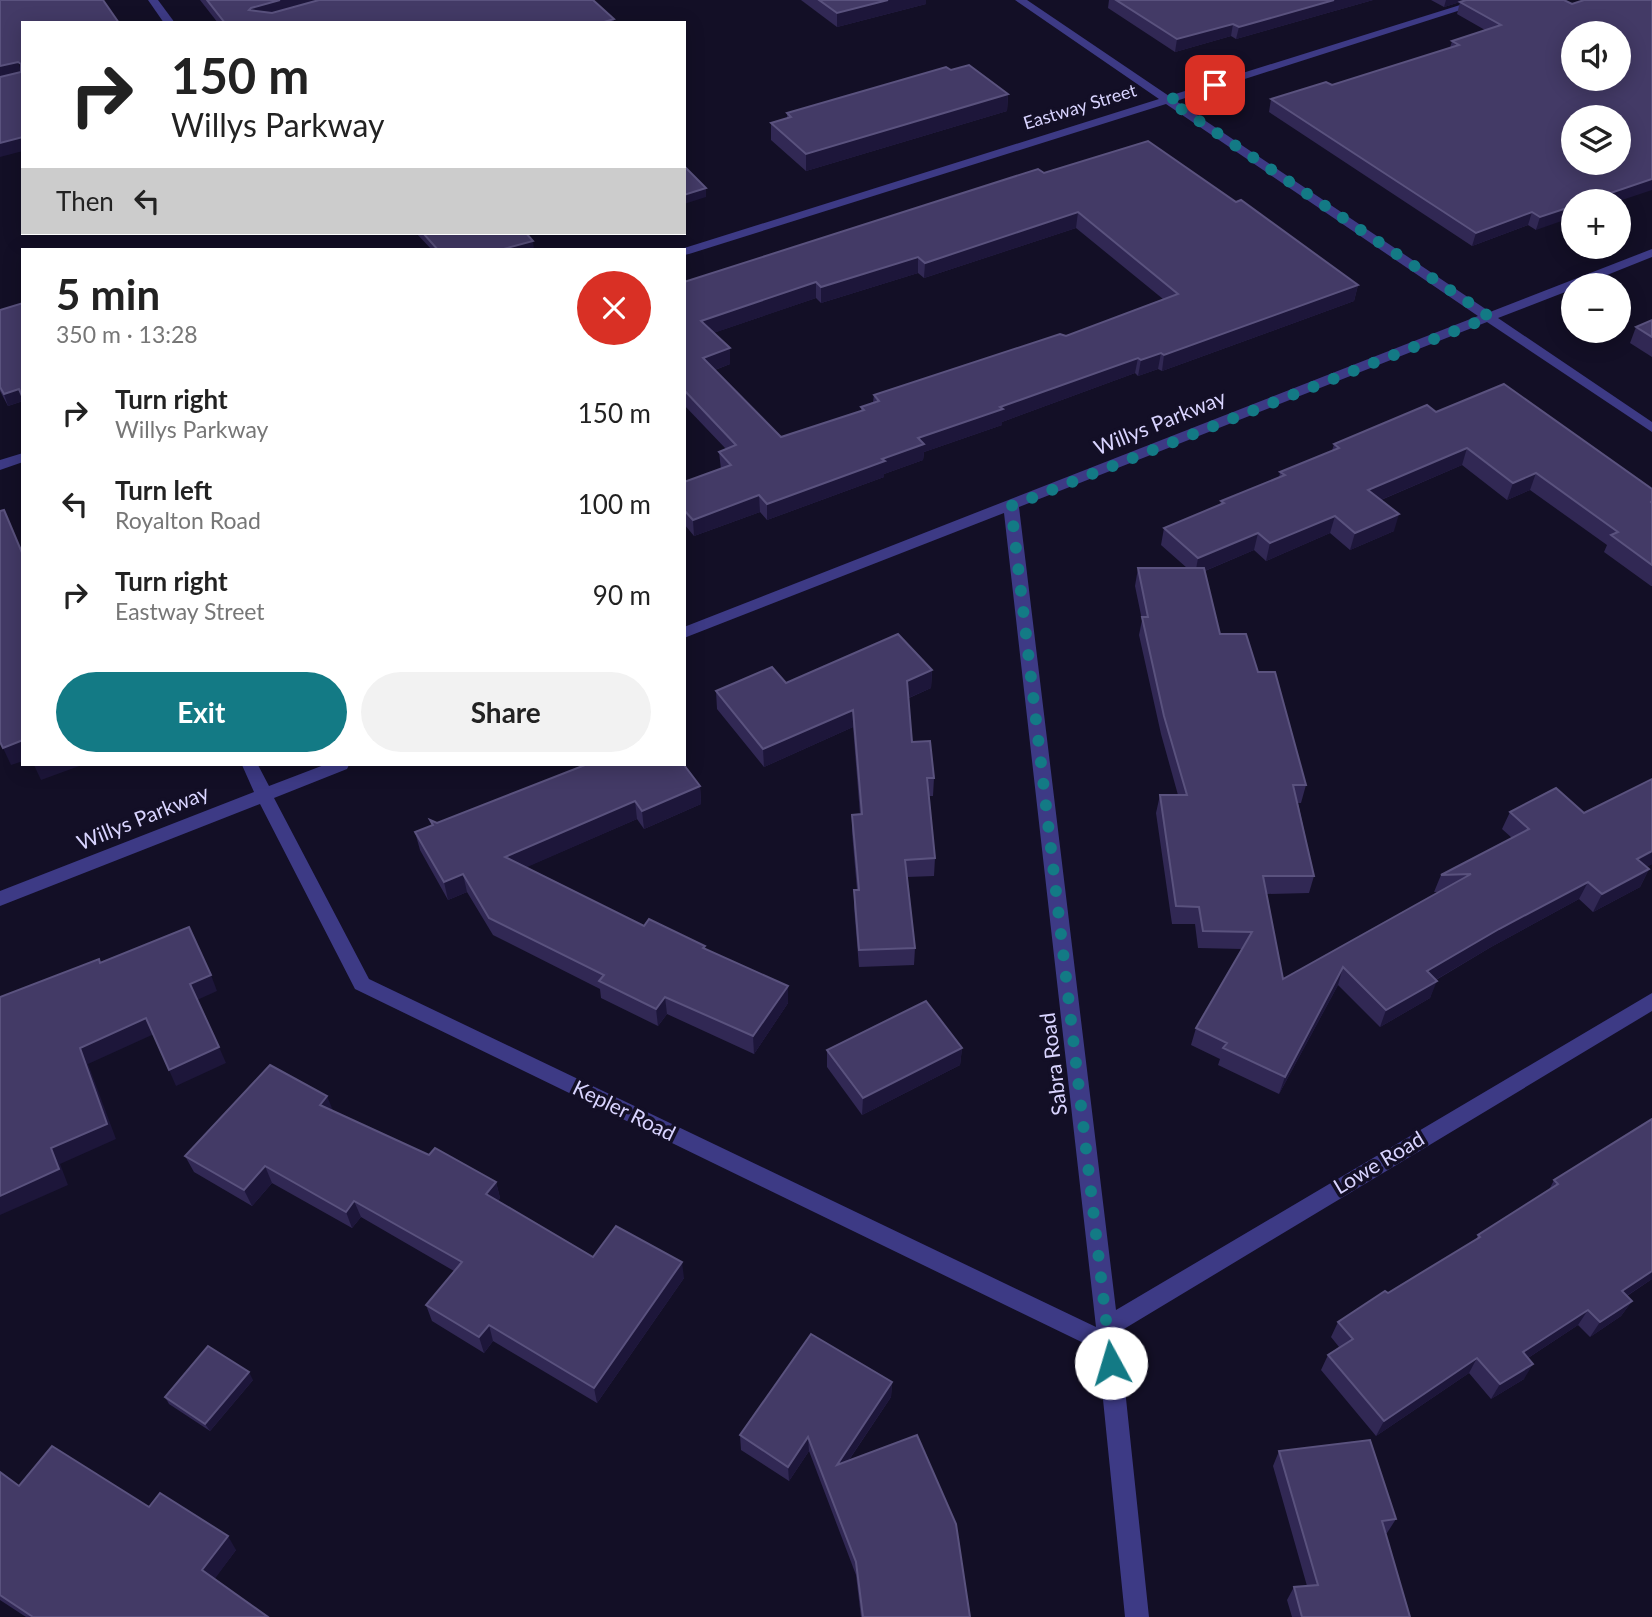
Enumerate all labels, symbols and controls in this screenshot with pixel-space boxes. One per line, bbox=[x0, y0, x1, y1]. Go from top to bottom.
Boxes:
map controls bbox=[1561, 21, 1631, 343]
button: sound bbox=[1561, 21, 1631, 91]
text: 150 m bbox=[171, 46, 309, 104]
icon: right bbox=[56, 49, 147, 140]
pin bbox=[1185, 55, 1245, 115]
icon: arrive bbox=[1196, 66, 1234, 104]
street label: Eastway Street bbox=[1021, 78, 1139, 134]
text: Willys Parkway bbox=[171, 105, 385, 144]
button: layers bbox=[1561, 105, 1631, 175]
icon: left bbox=[128, 182, 166, 220]
text: Then bbox=[56, 185, 114, 217]
button: + bbox=[1561, 189, 1631, 259]
text: 5 min bbox=[56, 269, 160, 319]
button: close bbox=[577, 271, 651, 345]
button: − bbox=[1561, 273, 1631, 343]
text: 350 m · 13:28 bbox=[56, 320, 198, 348]
text: Turn right bbox=[115, 383, 228, 415]
street label: Willys Parkway bbox=[1090, 384, 1229, 459]
icon: right bbox=[56, 394, 94, 432]
text: 150 m bbox=[578, 397, 651, 429]
text: Willys Parkway bbox=[115, 415, 268, 443]
text: Turn left bbox=[115, 474, 212, 506]
icon: left bbox=[56, 485, 94, 523]
text: 100 m bbox=[578, 488, 651, 520]
text: Royalton Road bbox=[115, 506, 261, 534]
text: Turn right bbox=[115, 565, 228, 597]
icon: right bbox=[56, 576, 94, 614]
text: 90 m bbox=[593, 579, 651, 611]
text: Eastway Street bbox=[115, 597, 265, 625]
button: Exit bbox=[56, 672, 347, 752]
button: Share bbox=[361, 672, 651, 752]
street label: Willys Parkway bbox=[73, 779, 212, 854]
street label: Sabra Road bbox=[1034, 1011, 1071, 1117]
street label: Kepler Road bbox=[569, 1074, 680, 1145]
street label: Lowe Road bbox=[1328, 1125, 1428, 1198]
position arrow bbox=[1074, 1326, 1148, 1400]

